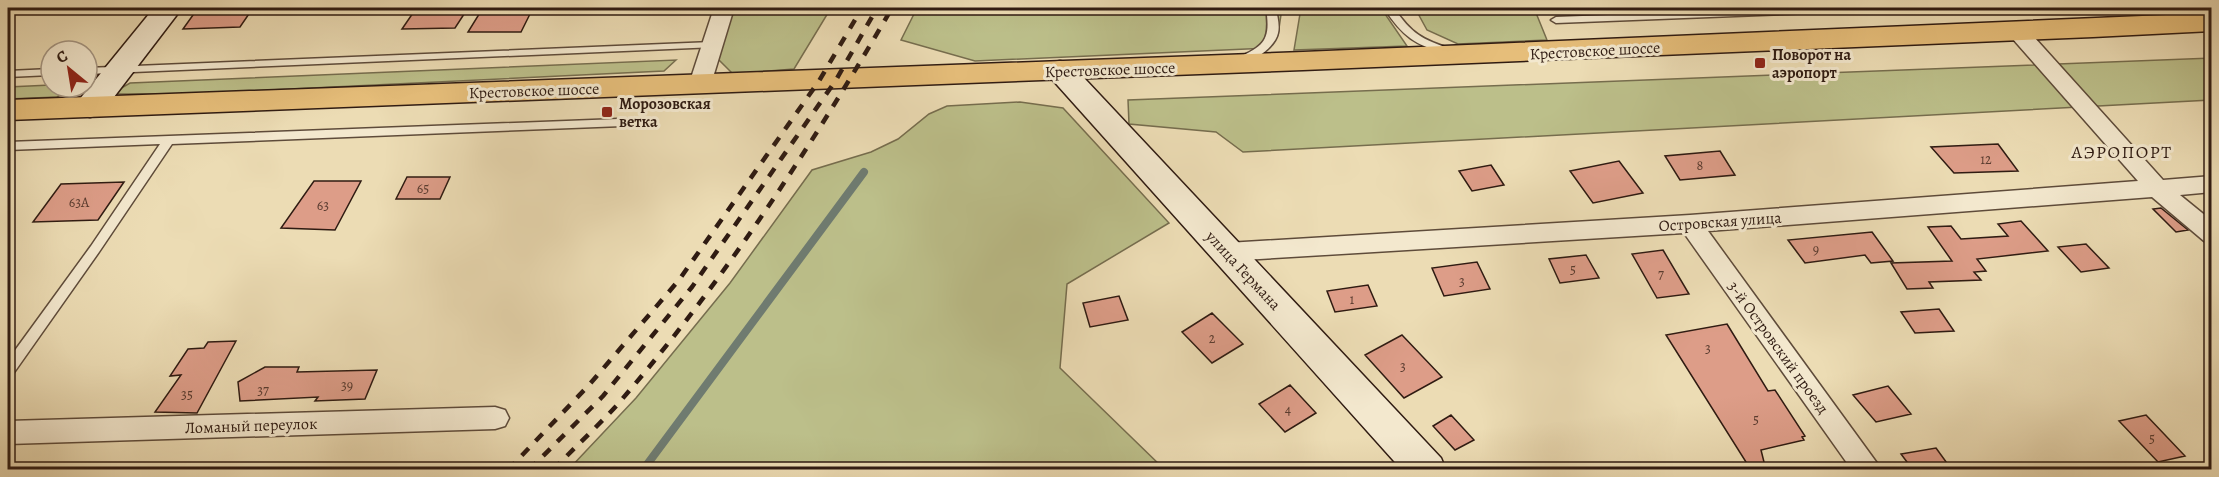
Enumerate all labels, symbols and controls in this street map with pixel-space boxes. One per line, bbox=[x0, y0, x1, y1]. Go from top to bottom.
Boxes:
street label: Крестовское шоссе bbox=[1529, 37, 1661, 65]
north arrow bbox=[39, 39, 99, 99]
place label: Поворот на аэропорт bbox=[1772, 44, 1851, 84]
text: С bbox=[52, 45, 72, 69]
marker: Поворот на аэропорт bbox=[1753, 56, 1767, 70]
street label: Крестовское шоссе bbox=[1044, 57, 1176, 83]
street label: Крестовское шоссе bbox=[468, 78, 600, 104]
place label: Морозовская ветка bbox=[619, 93, 711, 133]
marker: Морозовская ветка bbox=[600, 105, 614, 119]
district label: АЭРОПОРТ bbox=[2071, 140, 2172, 164]
house number: 12 bbox=[1980, 150, 1992, 169]
house number: 8 bbox=[1697, 156, 1704, 175]
house number: 65 bbox=[417, 179, 429, 198]
house number: 63А bbox=[69, 193, 90, 212]
house number: 63 bbox=[317, 196, 329, 215]
street label: Островская улица bbox=[1658, 207, 1783, 237]
street label: улица Германа bbox=[1200, 225, 1286, 316]
house number: 9 bbox=[1813, 240, 1819, 259]
house number: 5 bbox=[1570, 260, 1576, 279]
house number: 7 bbox=[1658, 265, 1664, 284]
house number: 3 bbox=[1459, 272, 1465, 291]
street label: 3-й Островский проезд bbox=[1722, 277, 1834, 419]
house number: 1 bbox=[1350, 290, 1355, 309]
house number: 2 bbox=[1209, 329, 1216, 348]
house number: 3 bbox=[1705, 339, 1711, 358]
house number: 3 bbox=[1400, 357, 1406, 376]
house number: 39 bbox=[341, 376, 353, 395]
house number: 37 bbox=[257, 381, 269, 400]
house number: 35 bbox=[181, 385, 193, 404]
house number: 4 bbox=[1285, 400, 1291, 419]
house number: 5 bbox=[1753, 410, 1759, 429]
street label: Ломаный переулок bbox=[184, 413, 318, 439]
house number: 5 bbox=[2149, 429, 2155, 448]

